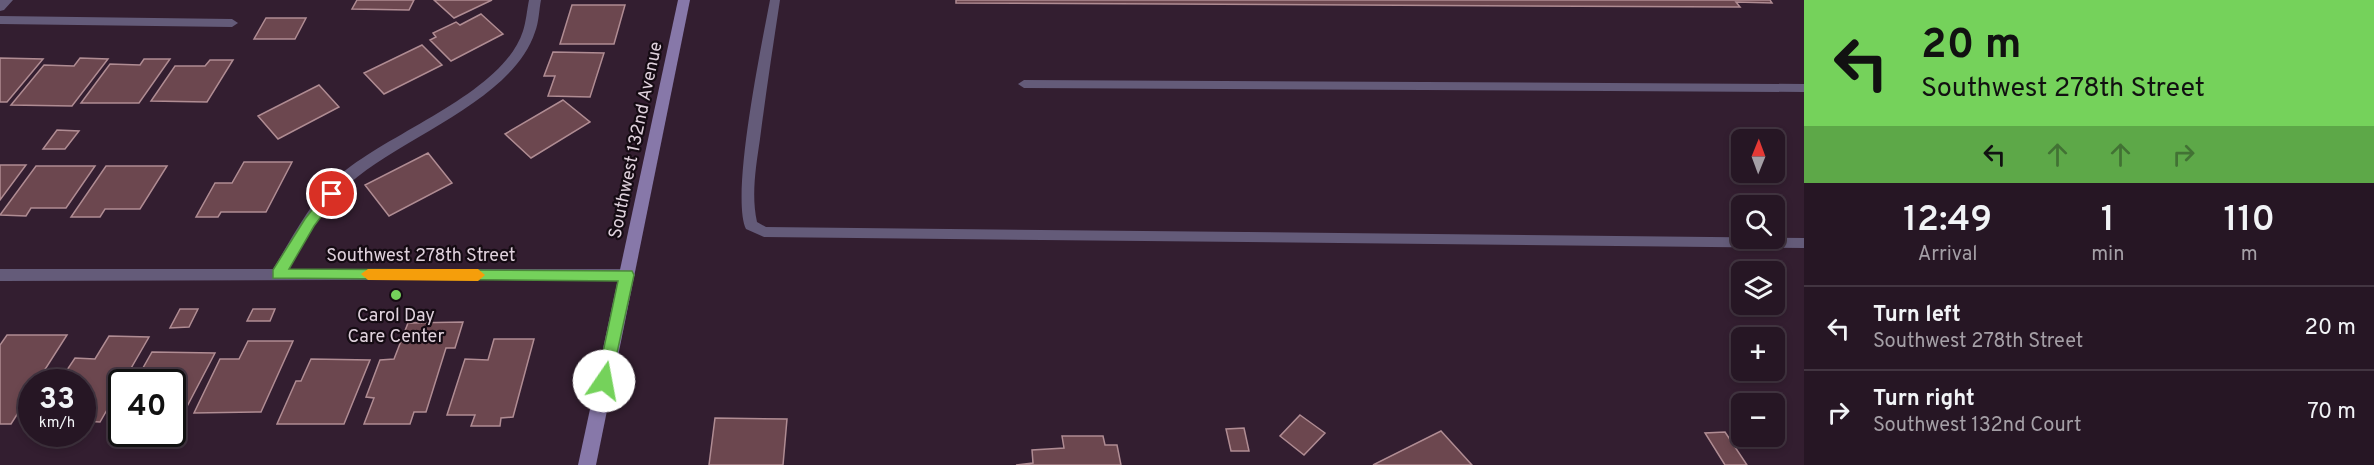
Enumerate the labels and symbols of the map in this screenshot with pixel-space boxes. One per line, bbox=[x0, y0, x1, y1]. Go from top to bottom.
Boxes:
street label: Southwest 132nd Avenue bbox=[604, 40, 669, 241]
north arrow bbox=[1731, 129, 1785, 183]
pin bbox=[306, 168, 357, 219]
street label: Southwest 278th Street bbox=[326, 245, 516, 268]
marker: Carol Day Care Center bbox=[389, 288, 403, 302]
place label: Carol Day Care Center bbox=[348, 305, 444, 349]
position arrow bbox=[572, 349, 636, 413]
speed limit sign: 40 bbox=[108, 369, 186, 447]

